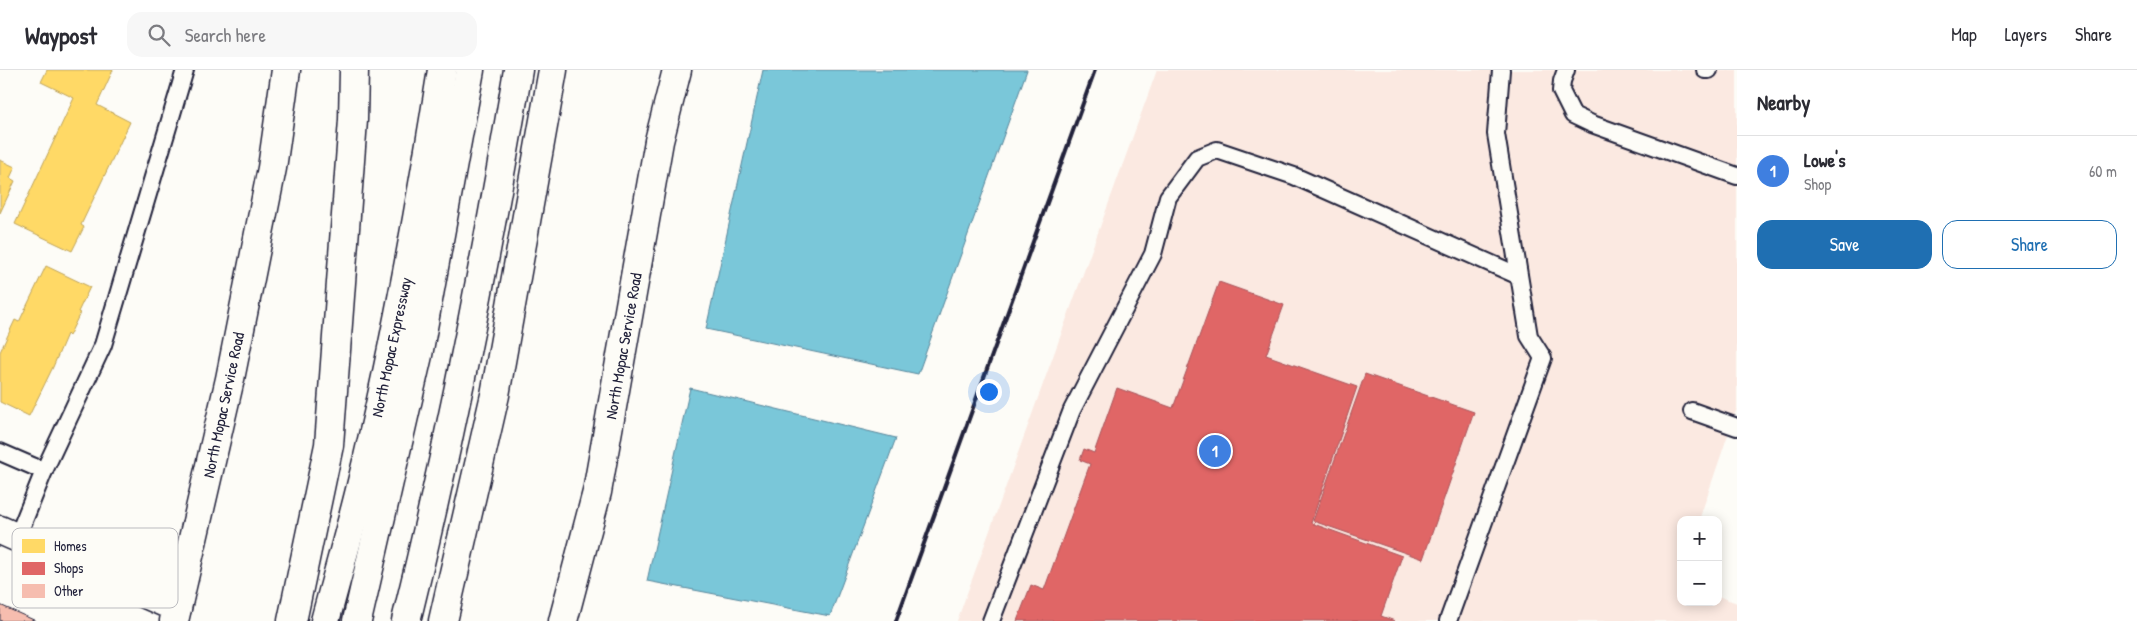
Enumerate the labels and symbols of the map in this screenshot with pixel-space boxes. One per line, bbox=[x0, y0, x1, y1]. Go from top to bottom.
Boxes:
street label: North Mopac Service Road bbox=[599, 271, 647, 421]
street label: North Mopac Expressway bbox=[365, 275, 417, 419]
street label: North Mopac Service Road bbox=[197, 330, 249, 480]
your location bbox=[976, 379, 1002, 405]
pin: 1 bbox=[1199, 432, 1231, 470]
legend bbox=[12, 528, 178, 608]
text: Homes bbox=[54, 536, 87, 555]
text: Shops bbox=[54, 558, 83, 578]
text: Other bbox=[54, 581, 84, 600]

